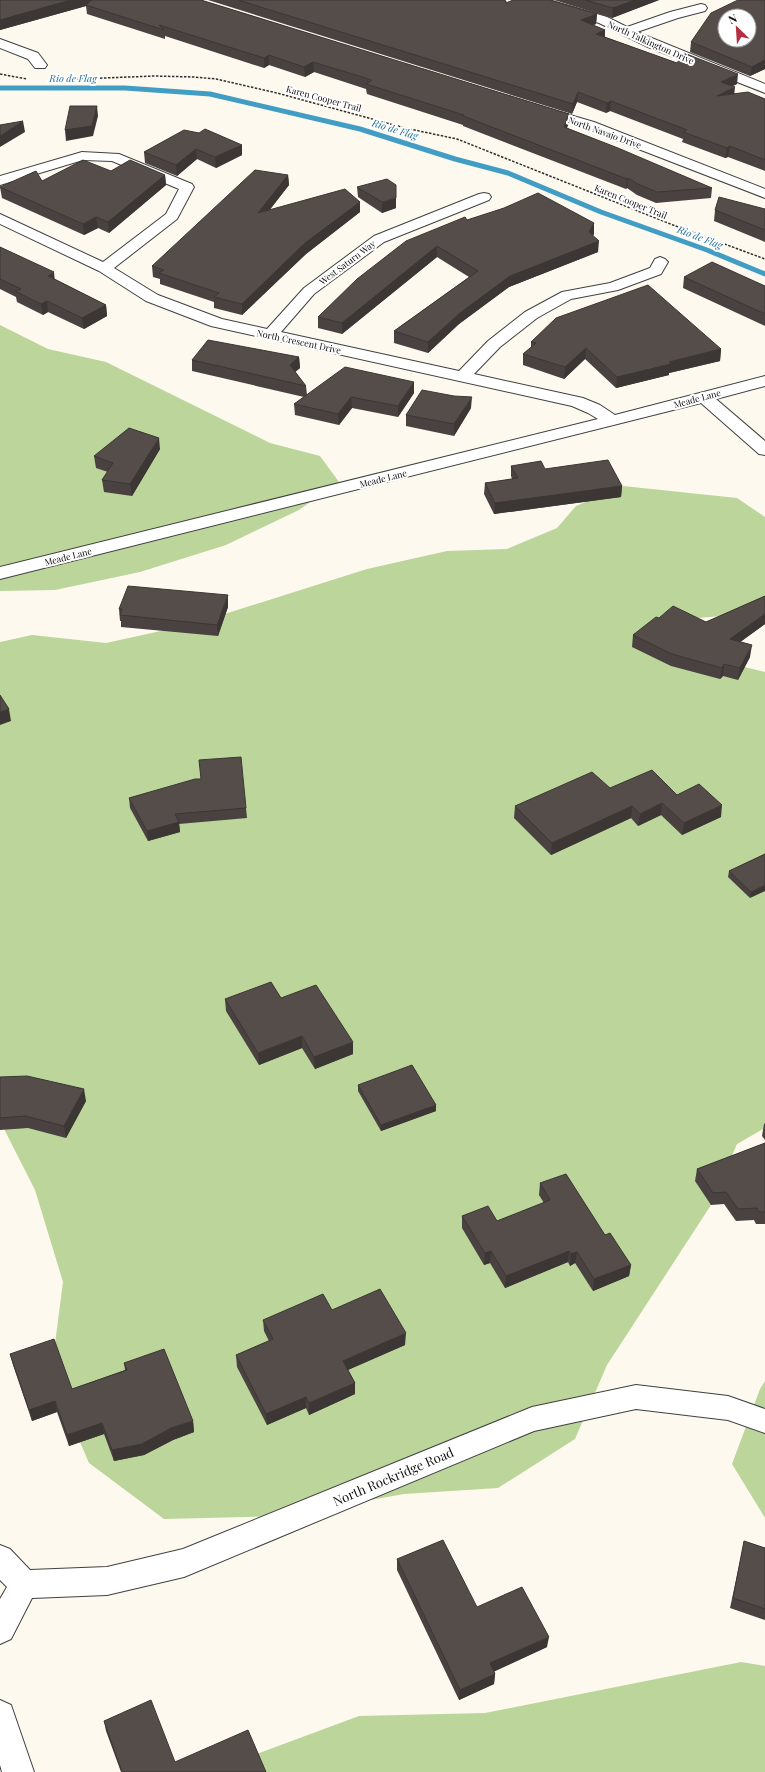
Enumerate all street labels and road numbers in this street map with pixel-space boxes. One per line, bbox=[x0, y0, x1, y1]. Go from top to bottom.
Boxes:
street label: North Talkington Drive bbox=[606, 17, 697, 67]
street label: Karen Cooper Trail bbox=[285, 82, 363, 114]
street label: North Navajo Drive bbox=[567, 113, 644, 151]
street label: Karen Cooper Trail bbox=[593, 181, 669, 221]
street label: West Saturn Way bbox=[316, 237, 378, 288]
street label: North Crescent Drive bbox=[256, 326, 343, 356]
street label: Meade Lane bbox=[672, 386, 722, 410]
street label: Meade Lane bbox=[358, 466, 408, 490]
street label: Meade Lane bbox=[43, 544, 93, 568]
street label: North Rockridge Road bbox=[330, 1443, 456, 1509]

